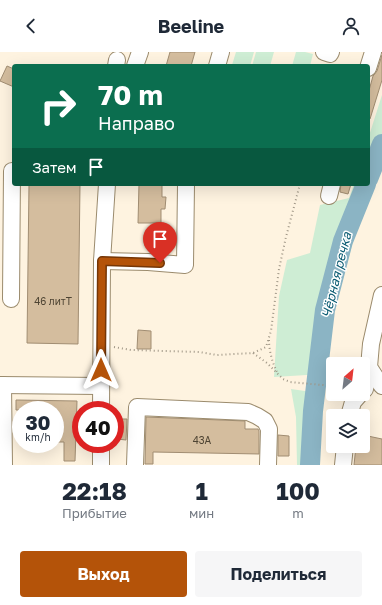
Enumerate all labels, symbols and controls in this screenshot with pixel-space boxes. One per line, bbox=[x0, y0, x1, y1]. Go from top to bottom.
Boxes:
icon: back bbox=[20, 15, 42, 37]
text: Beeline bbox=[158, 15, 224, 37]
icon: person bbox=[340, 15, 362, 37]
text: 70 m bbox=[98, 78, 163, 111]
icon: right bbox=[32, 80, 84, 132]
text: Направо bbox=[98, 112, 175, 134]
icon: arrive bbox=[85, 156, 107, 178]
text: Затем bbox=[32, 158, 77, 176]
pin bbox=[143, 222, 177, 263]
icon: arrive bbox=[149, 228, 171, 250]
water label: Чёрная речка bbox=[318, 230, 355, 319]
house number: 46 литТ bbox=[34, 295, 72, 307]
position arrow bbox=[80, 349, 122, 391]
north arrow bbox=[326, 357, 370, 401]
map controls bbox=[326, 357, 370, 453]
speed limit sign: 40 bbox=[72, 401, 124, 453]
button: layers bbox=[326, 409, 370, 453]
text: 30 bbox=[25, 410, 51, 434]
text: km/h bbox=[25, 431, 51, 443]
house number: 43А bbox=[193, 434, 212, 446]
text: 22:18 bbox=[62, 476, 127, 505]
text: 1 bbox=[195, 476, 208, 505]
text: 100 bbox=[276, 476, 320, 505]
text: Прибытие bbox=[62, 505, 127, 521]
text: мин bbox=[189, 505, 214, 521]
text: m bbox=[292, 505, 304, 521]
button: Выход bbox=[20, 551, 187, 597]
button: Поделиться bbox=[195, 551, 362, 597]

